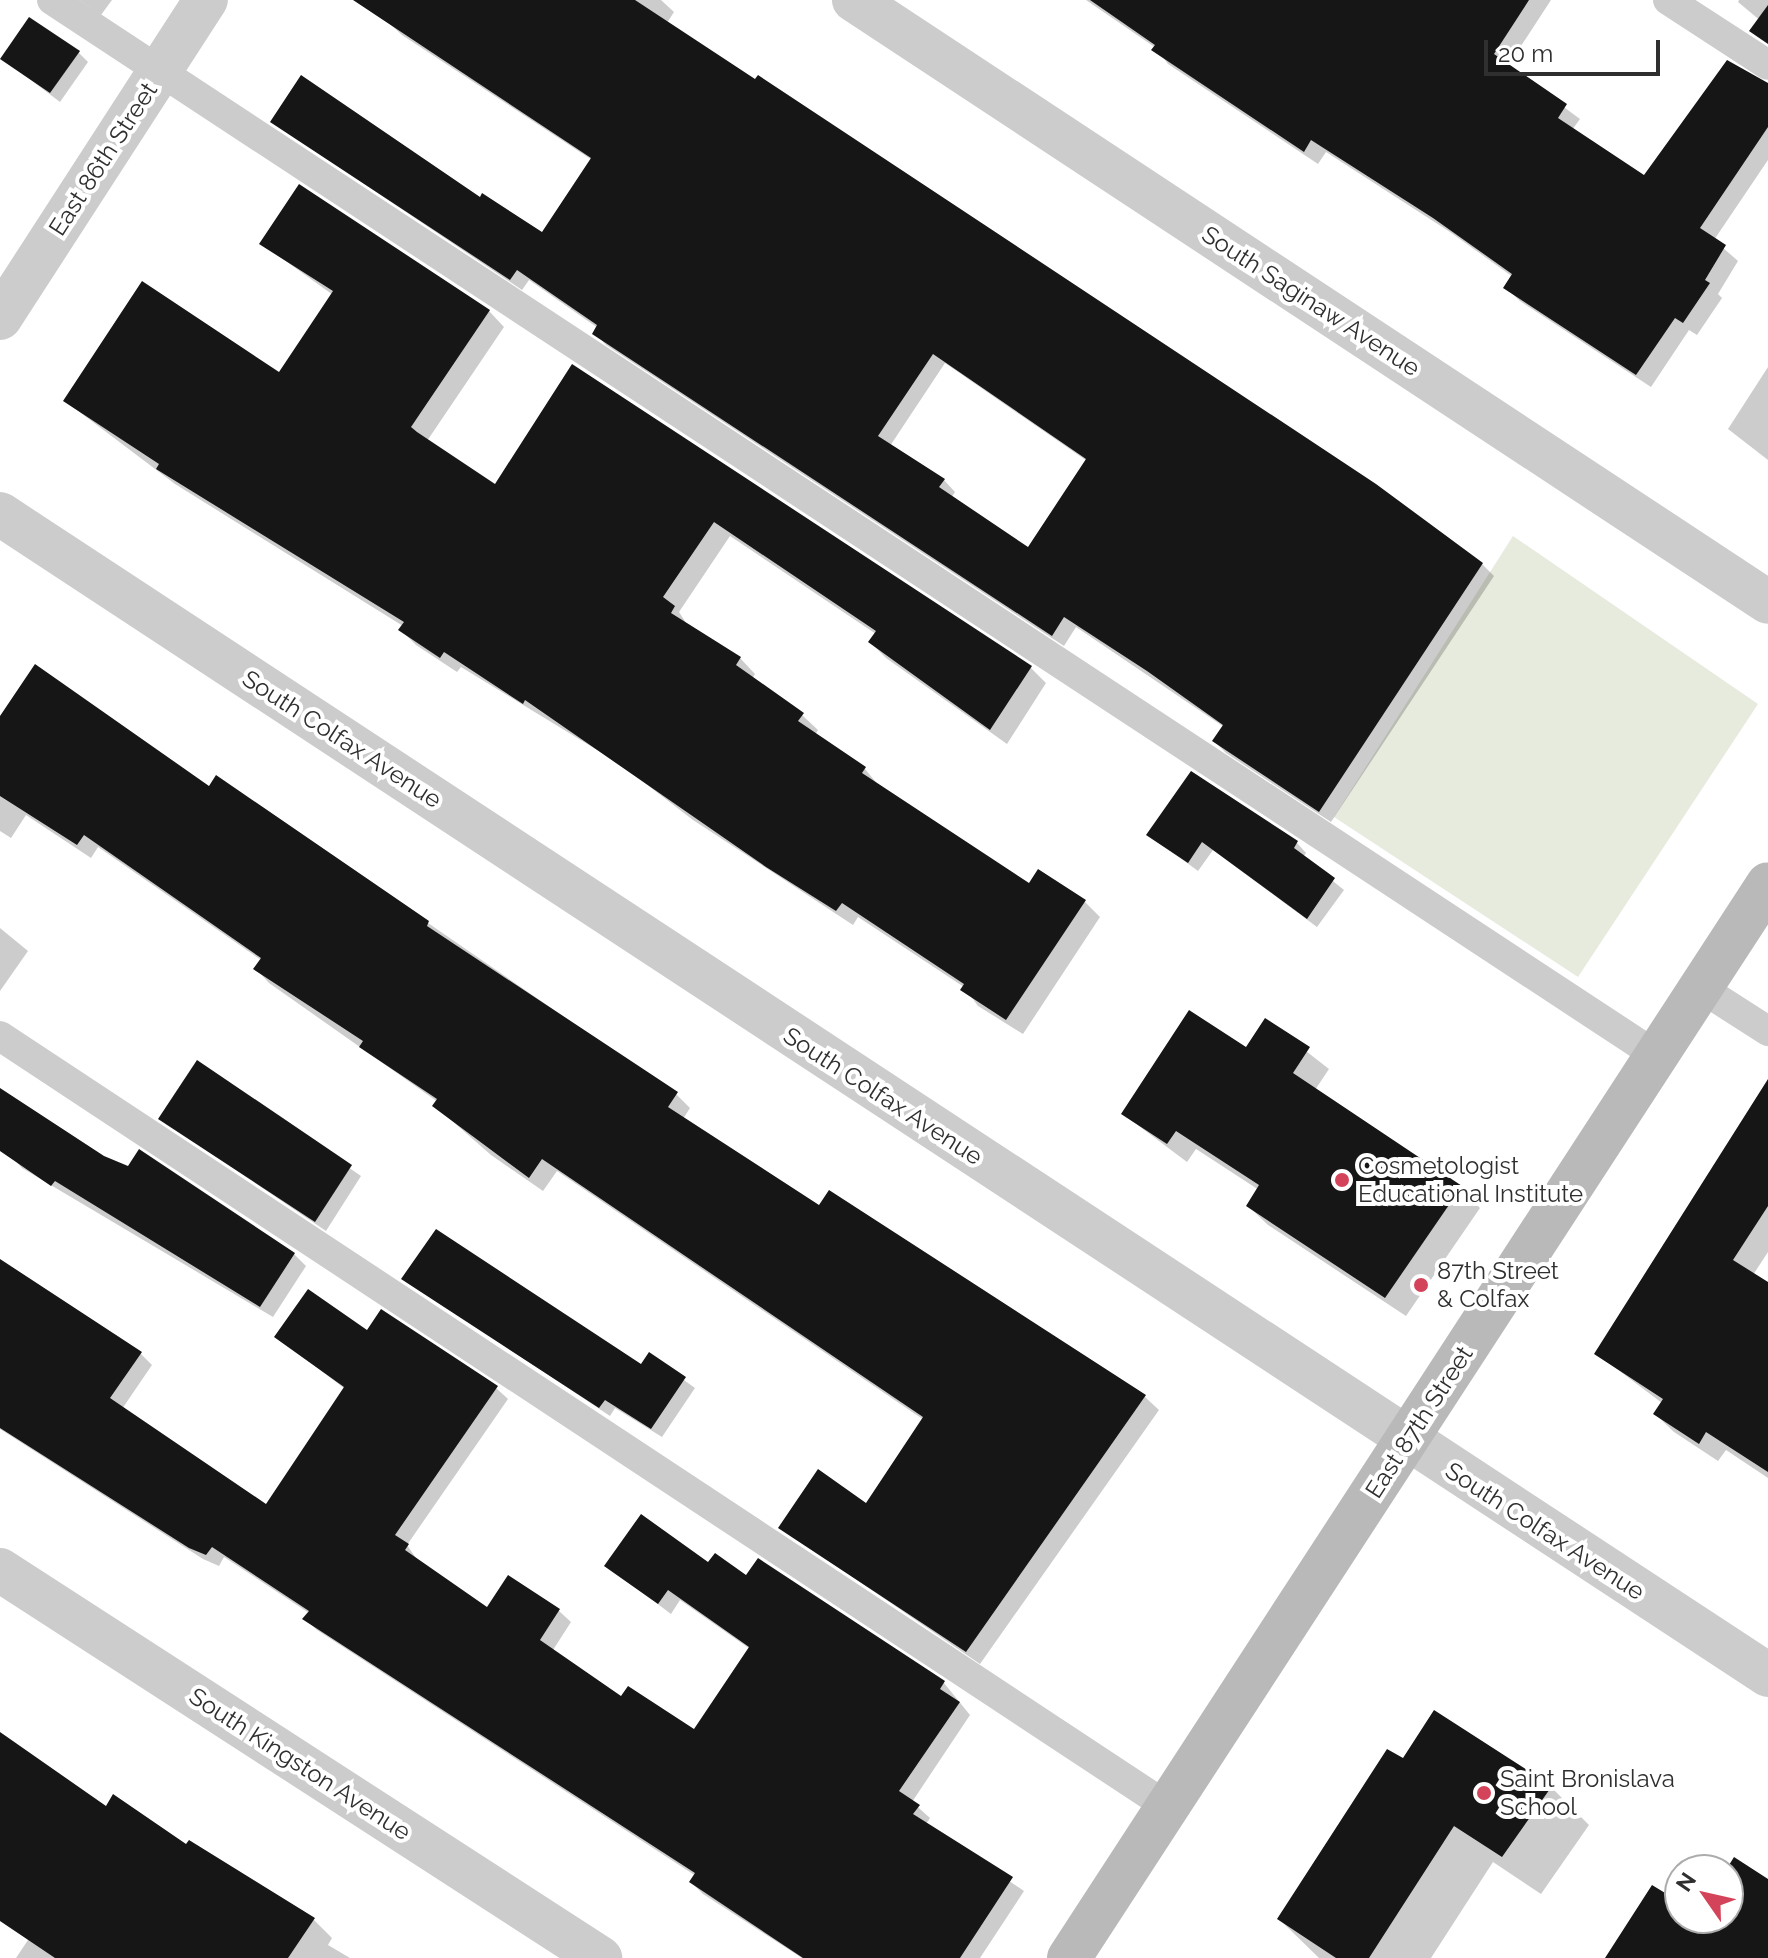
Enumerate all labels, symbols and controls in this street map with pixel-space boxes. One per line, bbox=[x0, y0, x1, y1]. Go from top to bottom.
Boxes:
scale bar bbox=[1488, 24, 1664, 74]
text: 20 m bbox=[1498, 39, 1553, 68]
street label: East 86th Street bbox=[43, 77, 163, 241]
street label: South Saginaw Avenue bbox=[1196, 219, 1426, 383]
street label: South Colfax Avenue bbox=[237, 664, 447, 814]
street label: South Colfax Avenue bbox=[778, 1021, 988, 1171]
place label: Cosmetologist Educational Institute bbox=[1358, 1152, 1584, 1208]
marker: Cosmetologist Educational Institute bbox=[1333, 1171, 1351, 1189]
place label: 87th Street & Colfax bbox=[1437, 1257, 1559, 1313]
marker: 87th Street & Colfax bbox=[1412, 1276, 1430, 1294]
street label: East 87th Street bbox=[1359, 1341, 1479, 1503]
street label: South Colfax Avenue bbox=[1440, 1456, 1650, 1606]
street label: South Kingston Avenue bbox=[184, 1681, 416, 1847]
place label: Saint Bronislava School bbox=[1500, 1765, 1675, 1821]
marker: Saint Bronislava School bbox=[1475, 1784, 1493, 1802]
north arrow bbox=[1664, 1854, 1744, 1934]
text: N bbox=[1670, 1867, 1701, 1896]

